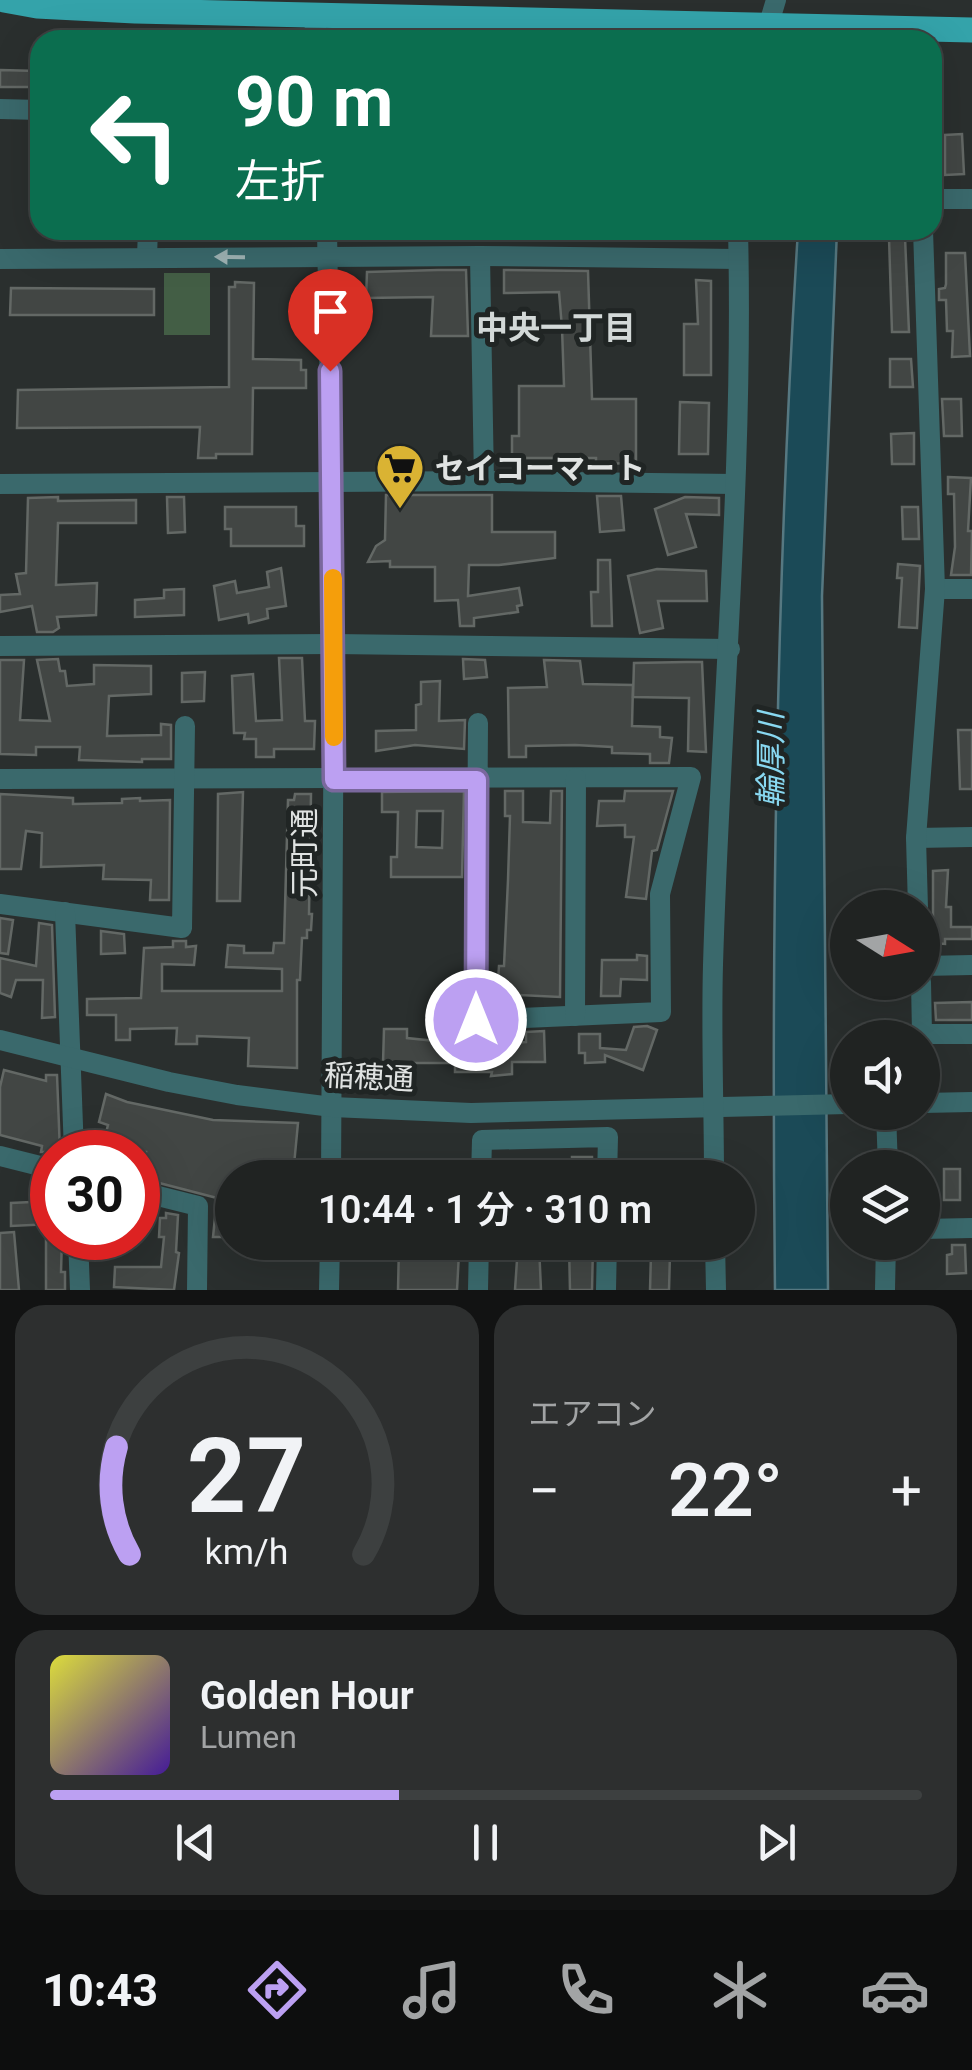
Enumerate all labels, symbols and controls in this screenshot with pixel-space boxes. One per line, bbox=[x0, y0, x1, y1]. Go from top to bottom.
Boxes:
text: 90 m bbox=[235, 61, 393, 143]
icon: left bbox=[70, 70, 200, 200]
text: 左折 bbox=[235, 155, 325, 208]
one-way arrow bbox=[214, 249, 246, 265]
pin bbox=[288, 269, 373, 372]
icon: arrive bbox=[303, 284, 358, 339]
district label: 中央一丁目 bbox=[476, 309, 636, 347]
supermarket icon: セイコーマート bbox=[374, 442, 426, 510]
place label: セイコーマート bbox=[435, 451, 645, 486]
water label: 輪厚川 bbox=[752, 709, 790, 808]
street label: 元町通 bbox=[287, 808, 322, 898]
north arrow bbox=[830, 890, 940, 1000]
map controls bbox=[830, 890, 940, 1260]
position arrow bbox=[424, 968, 528, 1072]
button: sound bbox=[830, 1020, 940, 1130]
street label: 稲穂通 bbox=[323, 1057, 415, 1097]
speed limit sign: 30 bbox=[30, 1130, 160, 1260]
button: layers bbox=[830, 1150, 940, 1260]
text: 10:44 · 1 分 · 310 m bbox=[318, 1188, 652, 1232]
text: エアコン bbox=[529, 1395, 657, 1433]
text: 27 bbox=[187, 1416, 306, 1537]
text: 22° bbox=[668, 1446, 783, 1534]
text: − bbox=[529, 1459, 560, 1523]
text: + bbox=[891, 1459, 922, 1523]
text: km/h bbox=[205, 1531, 289, 1573]
text: Golden Hour bbox=[200, 1674, 414, 1718]
text: Lumen bbox=[200, 1718, 297, 1756]
icon: previous bbox=[168, 1815, 223, 1870]
icon: pause bbox=[458, 1815, 513, 1870]
icon: next bbox=[749, 1815, 804, 1870]
icon: directions bbox=[242, 1955, 312, 2025]
icon: music bbox=[397, 1955, 467, 2025]
icon: phone bbox=[551, 1955, 621, 2025]
icon: climate bbox=[705, 1955, 775, 2025]
icon: car bbox=[860, 1955, 930, 2025]
text: 10:43 bbox=[42, 1964, 158, 2017]

